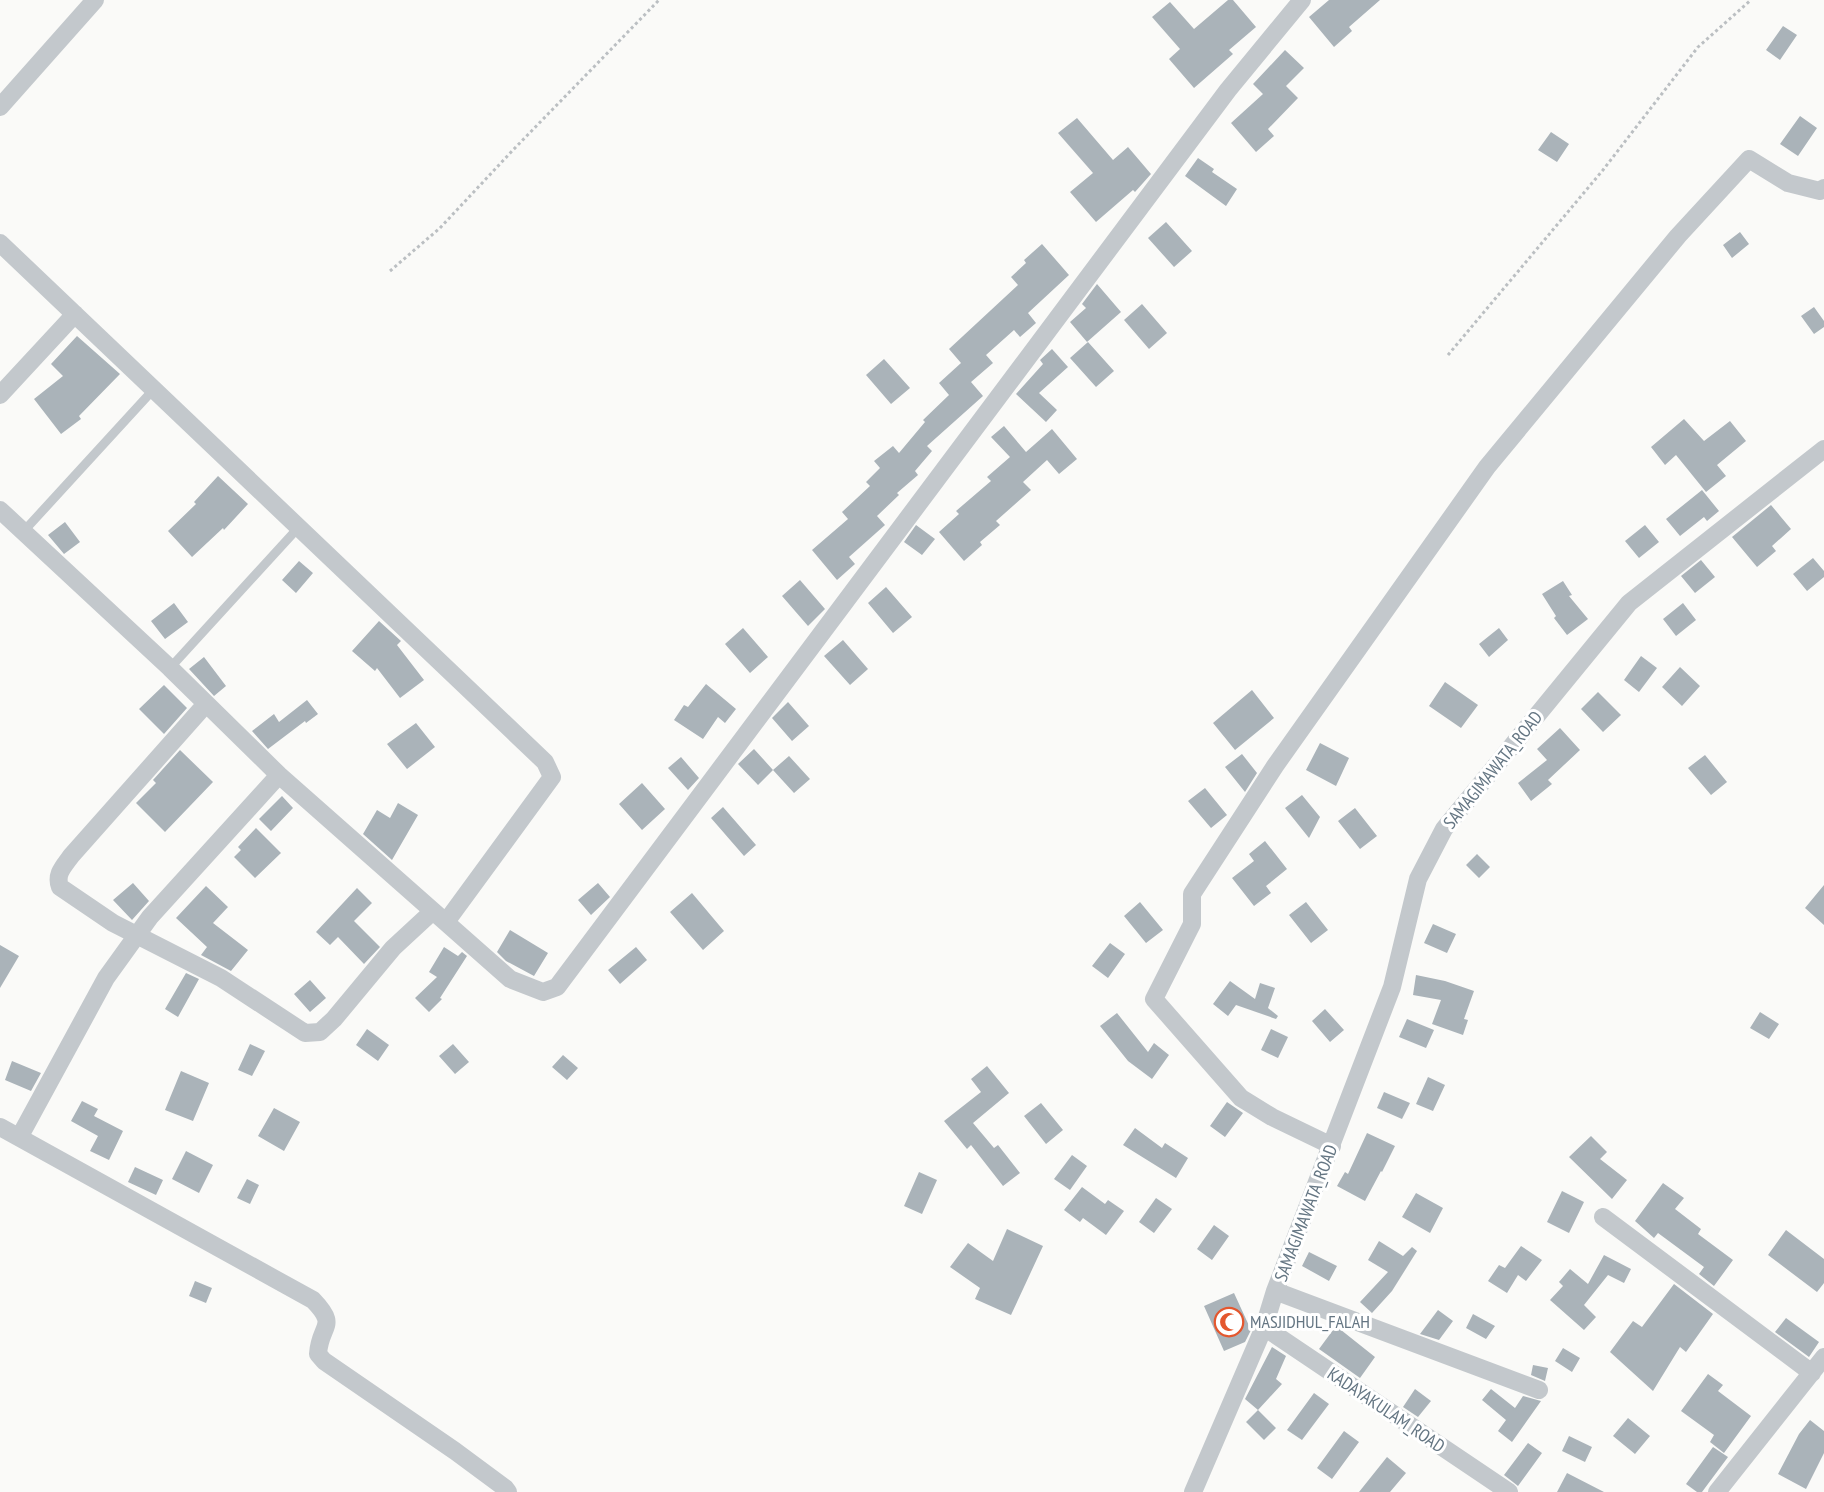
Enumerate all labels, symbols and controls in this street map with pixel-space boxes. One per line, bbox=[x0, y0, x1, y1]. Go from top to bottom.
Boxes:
street label: SAMAGIMAWATA_ROAD bbox=[1438, 706, 1547, 833]
street label: SAMAGIMAWATA_ROAD bbox=[1269, 1141, 1342, 1285]
mosque icon: MASJIDHUL_FALAH bbox=[1213, 1306, 1245, 1338]
place label: MASJIDHUL_FALAH bbox=[1250, 1310, 1370, 1333]
street label: KADAYAKULAM_ROAD bbox=[1323, 1362, 1449, 1457]

